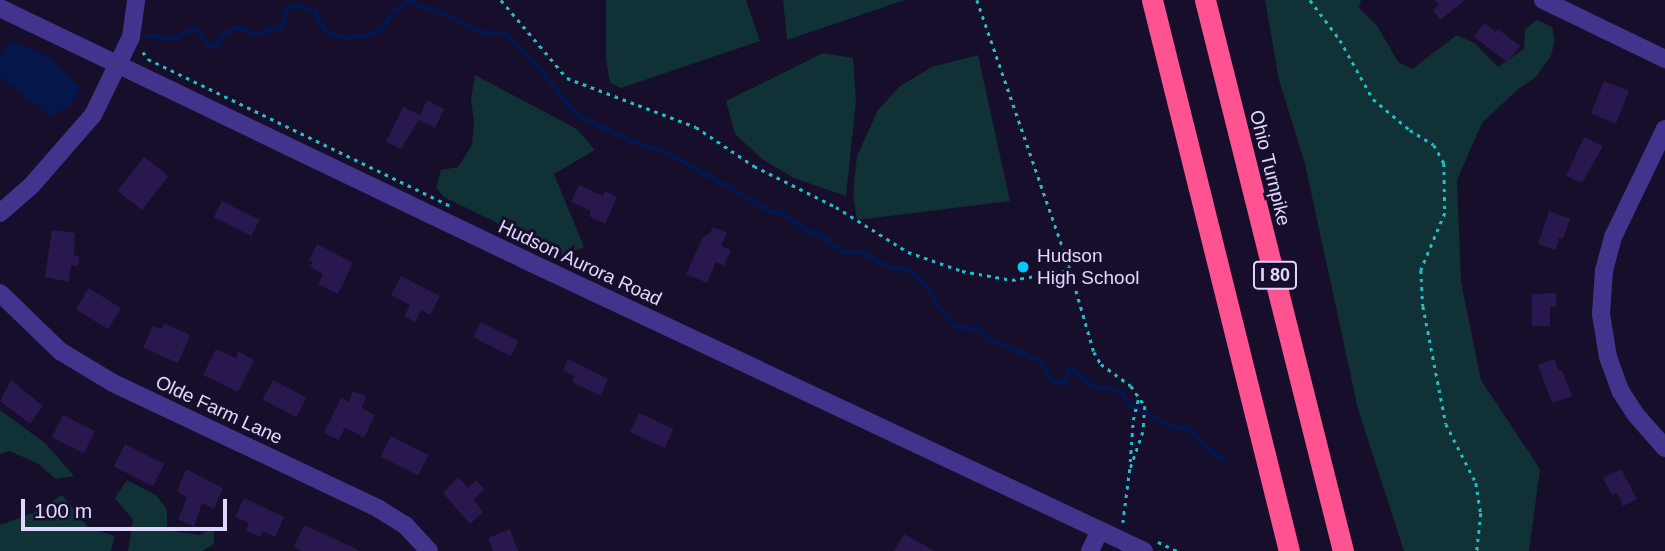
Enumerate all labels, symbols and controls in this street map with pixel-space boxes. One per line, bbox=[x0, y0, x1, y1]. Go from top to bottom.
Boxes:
street label: Ohio Turnpike bbox=[1245, 108, 1295, 228]
street label: Hudson Aurora Road bbox=[494, 215, 666, 311]
place label: Hudson High School bbox=[1037, 245, 1139, 289]
marker: Hudson High School bbox=[1015, 259, 1031, 275]
road number: I 80 bbox=[1252, 260, 1298, 290]
street label: Olde Farm Lane bbox=[152, 371, 286, 449]
scale bar bbox=[24, 484, 231, 528]
text: 100 m bbox=[34, 499, 92, 522]

